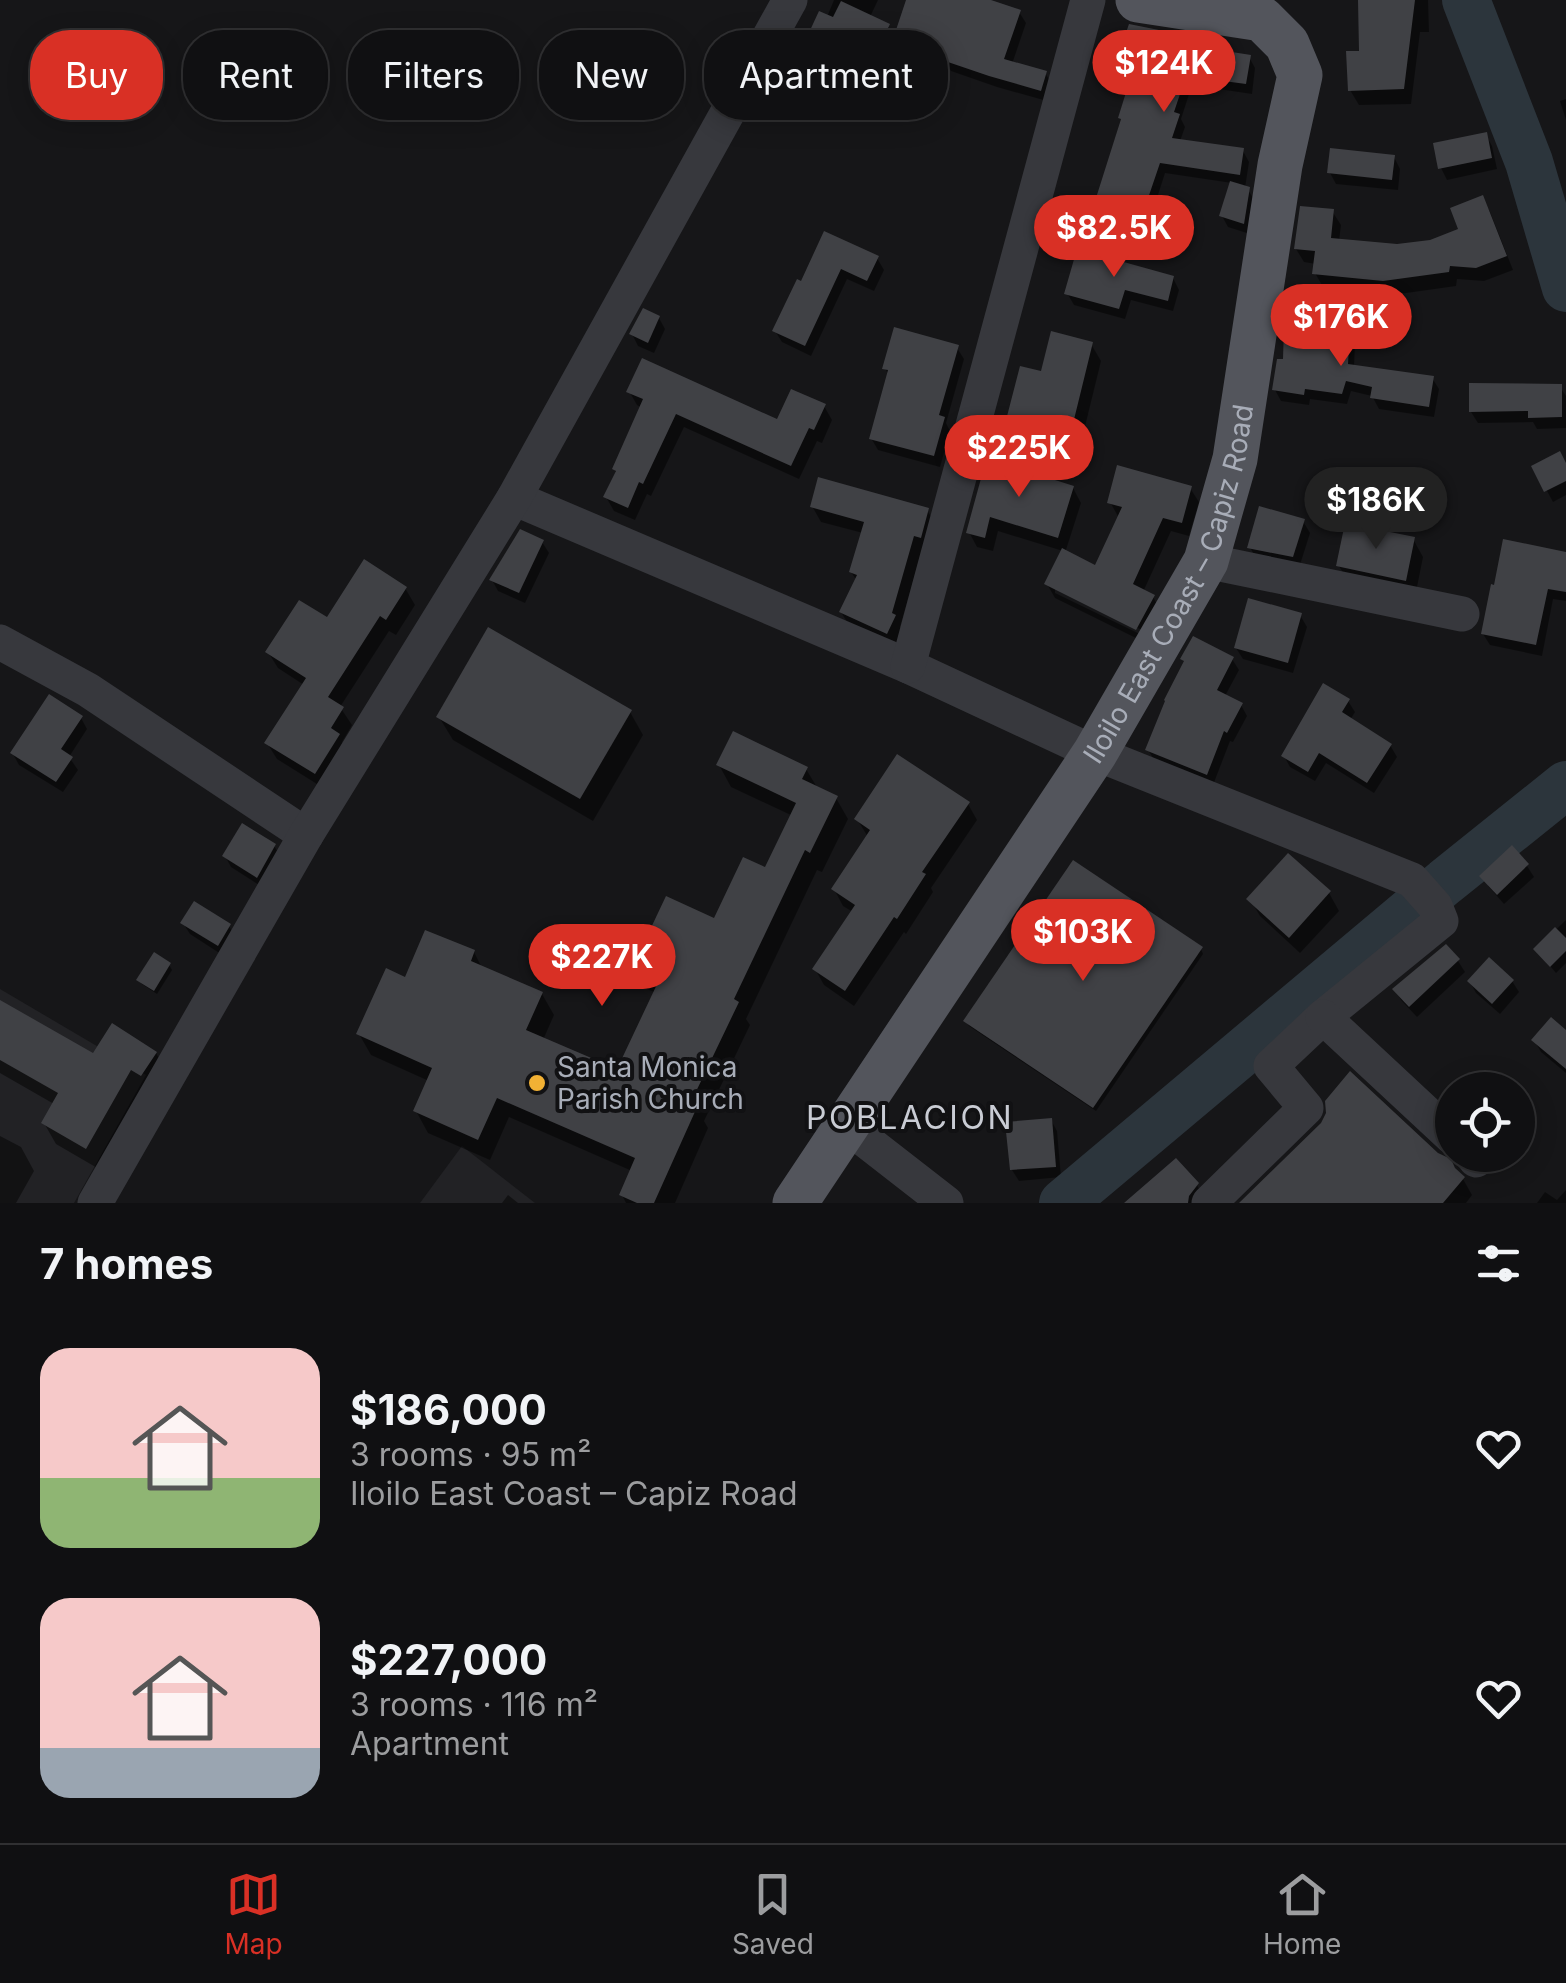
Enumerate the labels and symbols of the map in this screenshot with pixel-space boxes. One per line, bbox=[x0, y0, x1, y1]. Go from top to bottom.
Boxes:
pin: $124K bbox=[1094, 30, 1234, 115]
pin: $82.5K bbox=[1033, 195, 1195, 280]
pin: $176K bbox=[1271, 284, 1411, 369]
street label: Iloilo East Coast – Capiz Road bbox=[1076, 402, 1260, 770]
pin: $225K bbox=[949, 415, 1089, 500]
pin: $186K bbox=[1306, 467, 1446, 552]
pin: $103K bbox=[1013, 899, 1153, 984]
pin: $227K bbox=[532, 924, 672, 1009]
place label: Santa Monica Parish Church bbox=[557, 1050, 744, 1116]
marker: Santa Monica Parish Church bbox=[526, 1072, 548, 1094]
district label: POBLACION bbox=[806, 1098, 1014, 1137]

